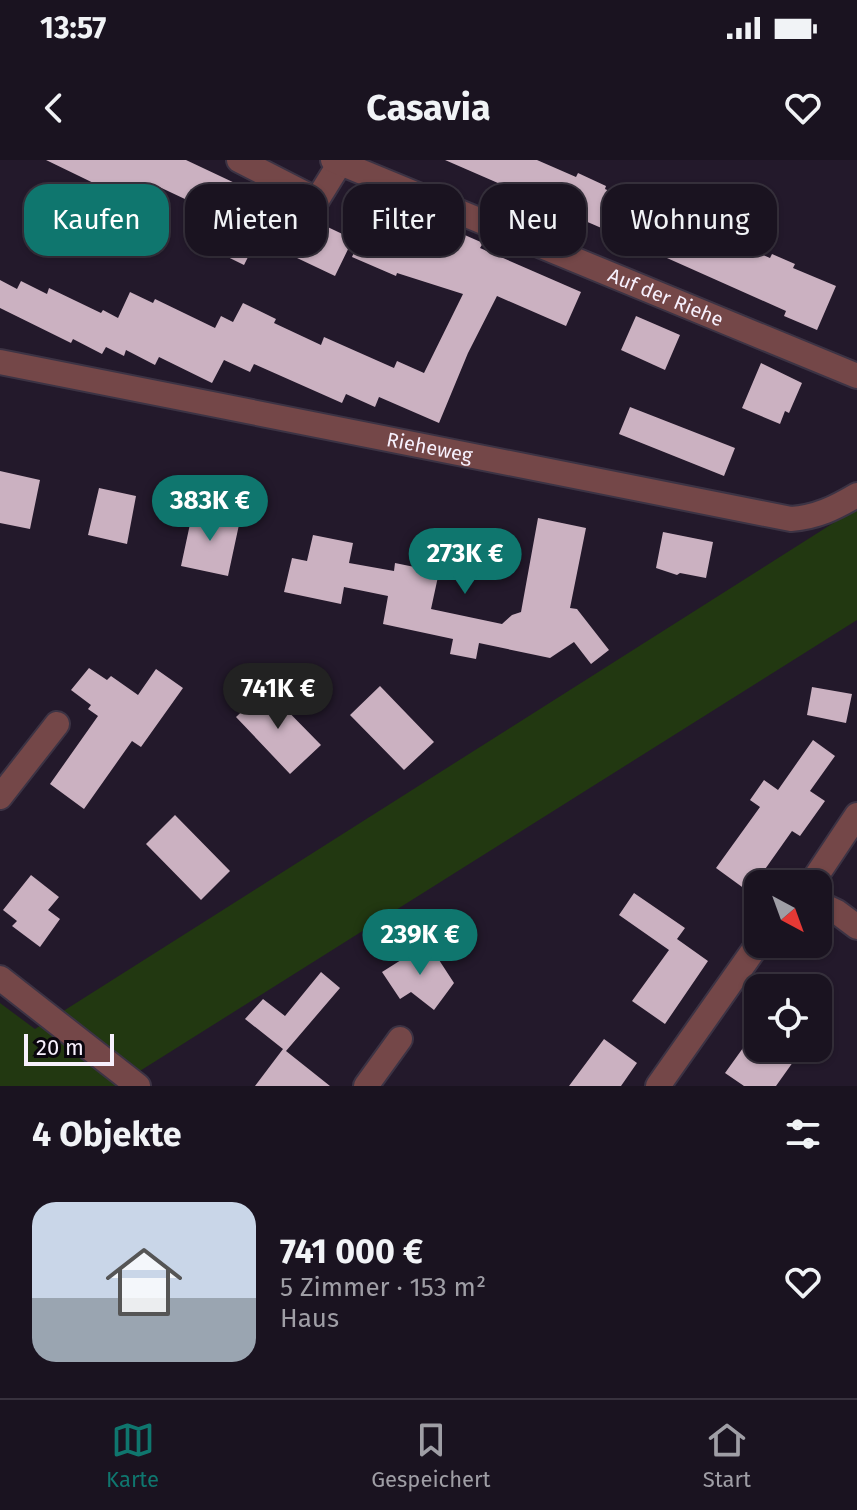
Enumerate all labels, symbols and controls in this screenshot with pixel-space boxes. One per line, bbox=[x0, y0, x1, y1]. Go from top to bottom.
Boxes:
text: 13:57 bbox=[40, 10, 106, 46]
icon: back bbox=[32, 86, 76, 130]
text: Casavia bbox=[366, 86, 491, 130]
icon: heart bbox=[781, 86, 825, 130]
chip: Kaufen bbox=[24, 184, 169, 256]
chip: Mieten bbox=[185, 184, 327, 256]
chip: Filter bbox=[343, 184, 464, 256]
chip: Neu bbox=[480, 184, 586, 256]
chip: Wohnung bbox=[602, 184, 777, 256]
street label: Auf der Riehe bbox=[605, 263, 727, 332]
street label: Rieheweg bbox=[385, 427, 475, 468]
pin: 383K € bbox=[145, 475, 275, 543]
text: 383K € bbox=[170, 485, 250, 516]
pin: 273K € bbox=[400, 528, 530, 596]
text: 273K € bbox=[427, 538, 503, 569]
pin: 741K € bbox=[213, 663, 343, 731]
text: 741K € bbox=[241, 673, 315, 704]
north arrow bbox=[744, 870, 832, 958]
map controls bbox=[744, 870, 832, 1062]
pin: 239K € bbox=[355, 909, 485, 977]
text: 239K € bbox=[380, 919, 460, 950]
button: locate bbox=[744, 974, 832, 1062]
scale bar bbox=[24, 1030, 114, 1066]
text: 20 m bbox=[36, 1034, 84, 1061]
icon: filters bbox=[781, 1112, 825, 1156]
text: 4 Objekte bbox=[32, 1114, 181, 1155]
text: 741 000 € bbox=[280, 1231, 423, 1272]
icon: home bbox=[96, 1234, 192, 1330]
icon: heart bbox=[781, 1260, 825, 1304]
text: 5 Zimmer · 153 m² bbox=[280, 1272, 486, 1303]
text: Haus bbox=[280, 1303, 339, 1334]
tab: Karte bbox=[106, 1418, 159, 1493]
tab: Gespeichert bbox=[371, 1418, 490, 1493]
tab: Start bbox=[703, 1418, 751, 1493]

